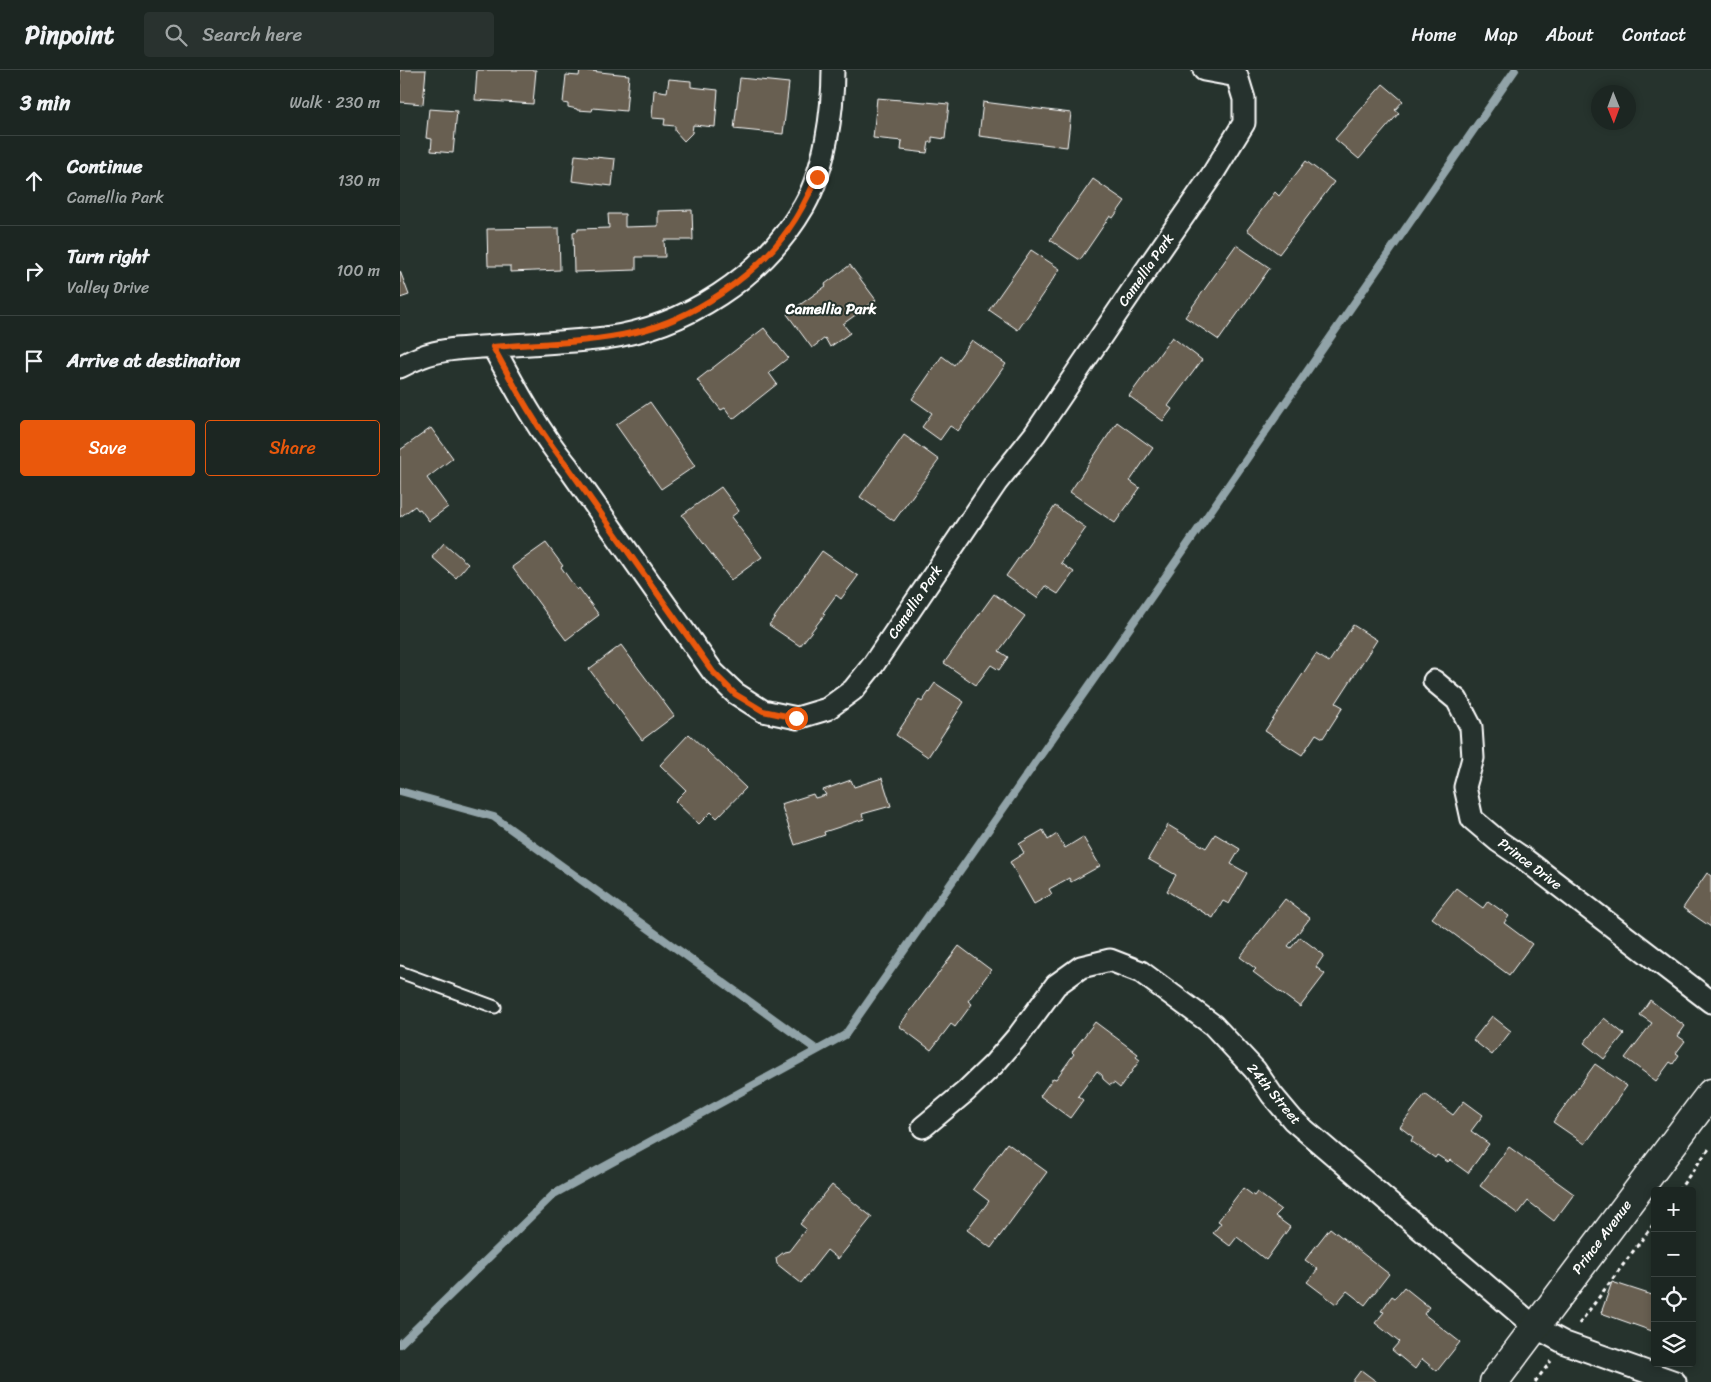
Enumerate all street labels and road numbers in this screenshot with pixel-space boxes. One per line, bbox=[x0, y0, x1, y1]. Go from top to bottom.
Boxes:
street label: Camellia Park bbox=[1111, 228, 1181, 312]
street label: Camellia Park bbox=[881, 559, 949, 644]
street label: Prince Drive bbox=[1492, 831, 1568, 897]
street label: 24th Street bbox=[1240, 1057, 1308, 1131]
street label: Prince Avenue bbox=[1565, 1194, 1639, 1280]

